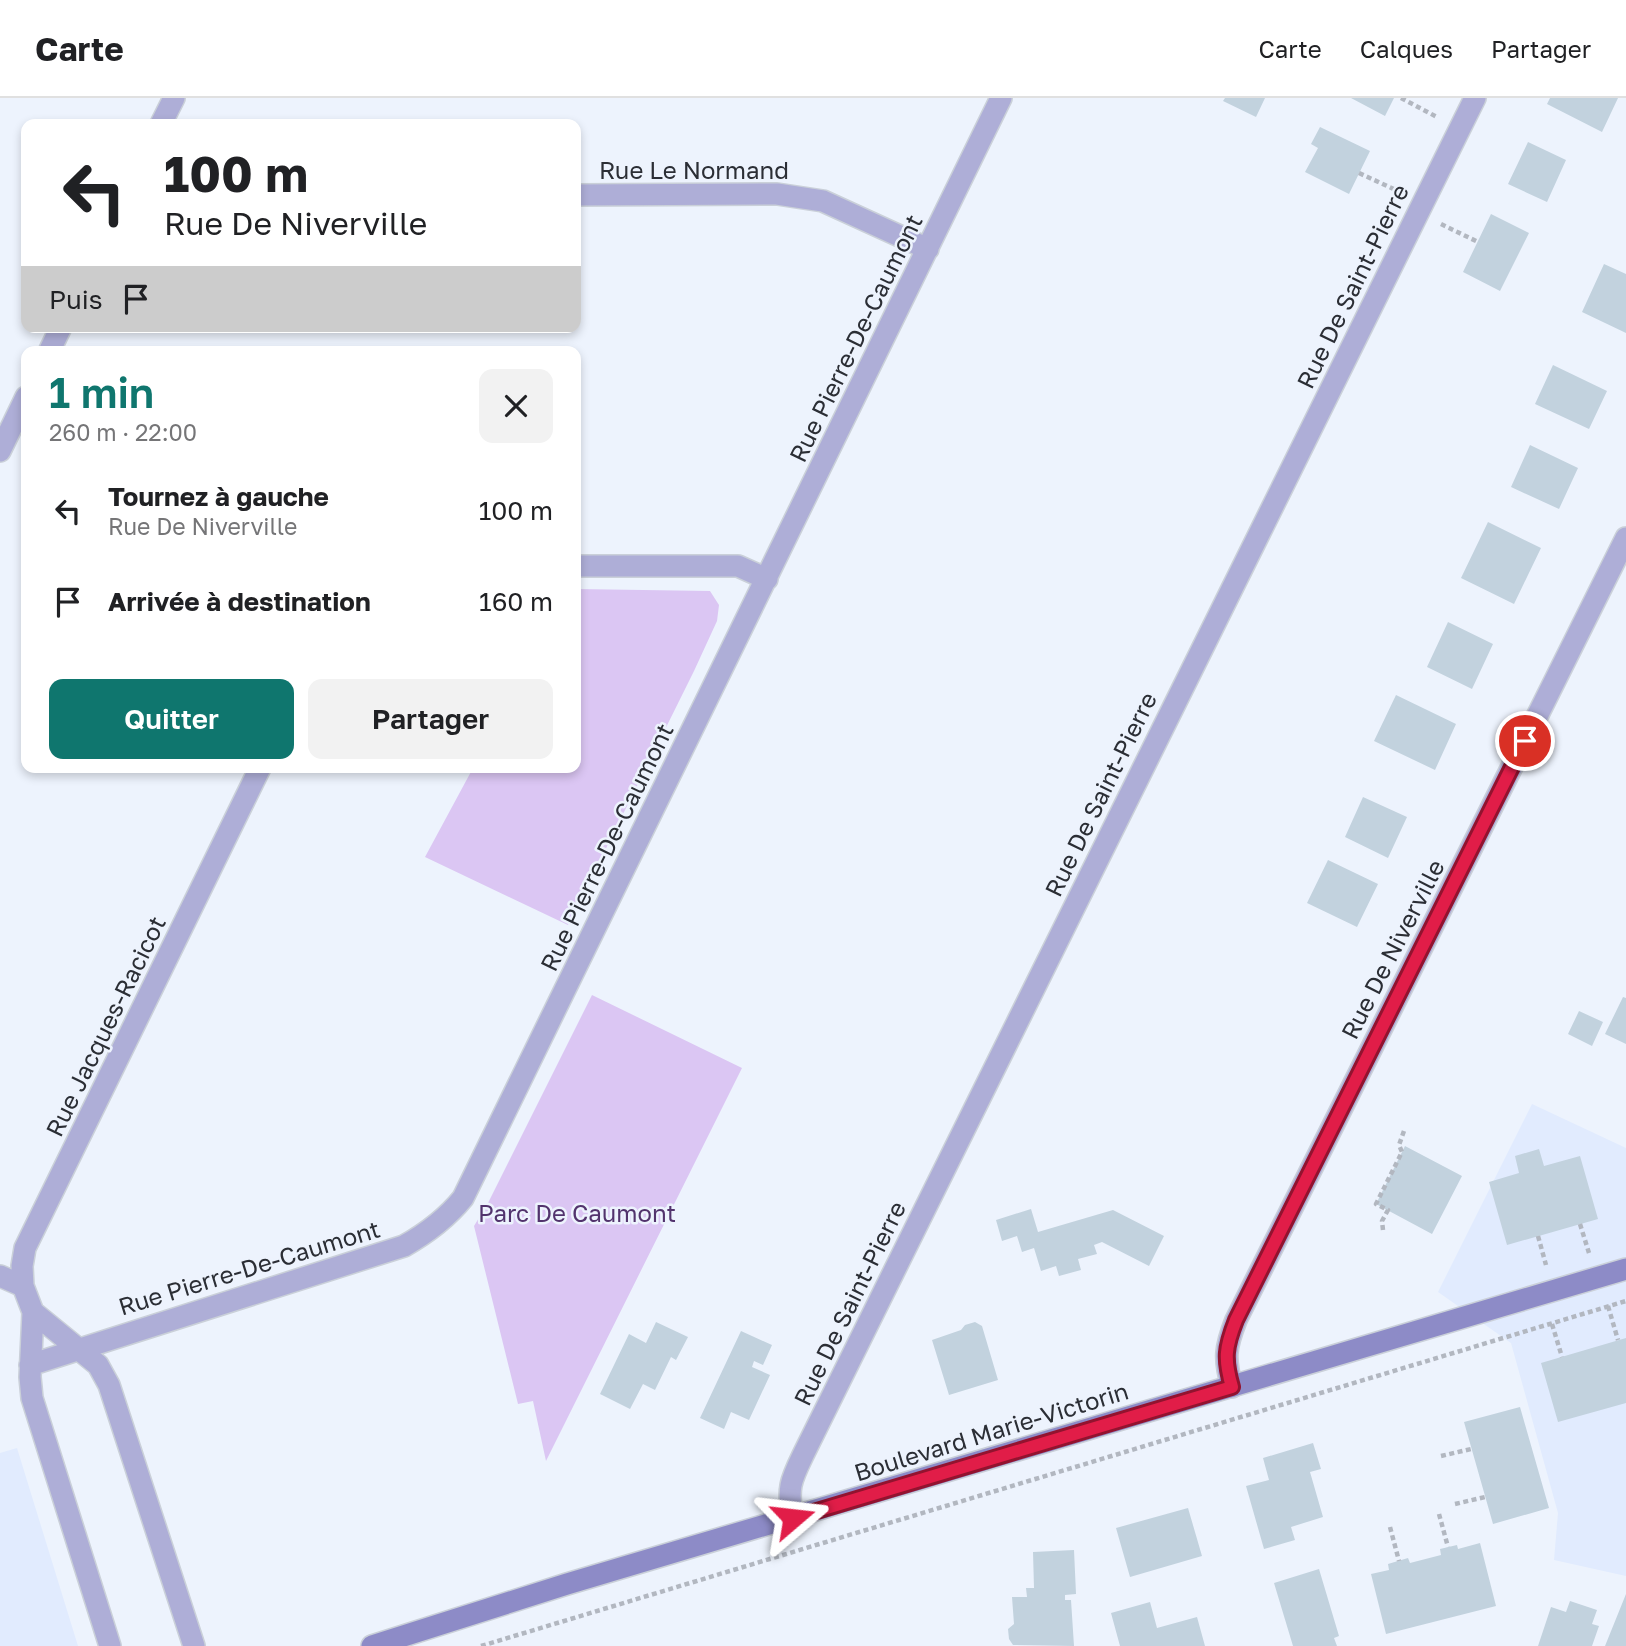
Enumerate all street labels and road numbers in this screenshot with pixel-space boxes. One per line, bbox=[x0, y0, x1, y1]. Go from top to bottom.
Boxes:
street label: Rue Le Normand bbox=[599, 155, 789, 184]
street label: Rue De Saint-Pierre bbox=[1290, 179, 1414, 393]
street label: Rue Pierre-De-Caumont bbox=[782, 209, 928, 467]
street label: Rue De Saint-Pierre bbox=[1038, 687, 1162, 901]
street label: Rue Pierre-De-Caumont bbox=[533, 718, 679, 976]
street label: Rue De Niverville bbox=[1334, 854, 1450, 1044]
street label: Rue Jacques-Racicot bbox=[39, 911, 171, 1141]
street label: Rue De Saint-Pierre bbox=[787, 1196, 911, 1410]
street label: Rue Pierre-De-Caumont bbox=[115, 1213, 383, 1321]
street label: Boulevard Marie-Victorin bbox=[850, 1375, 1132, 1487]

